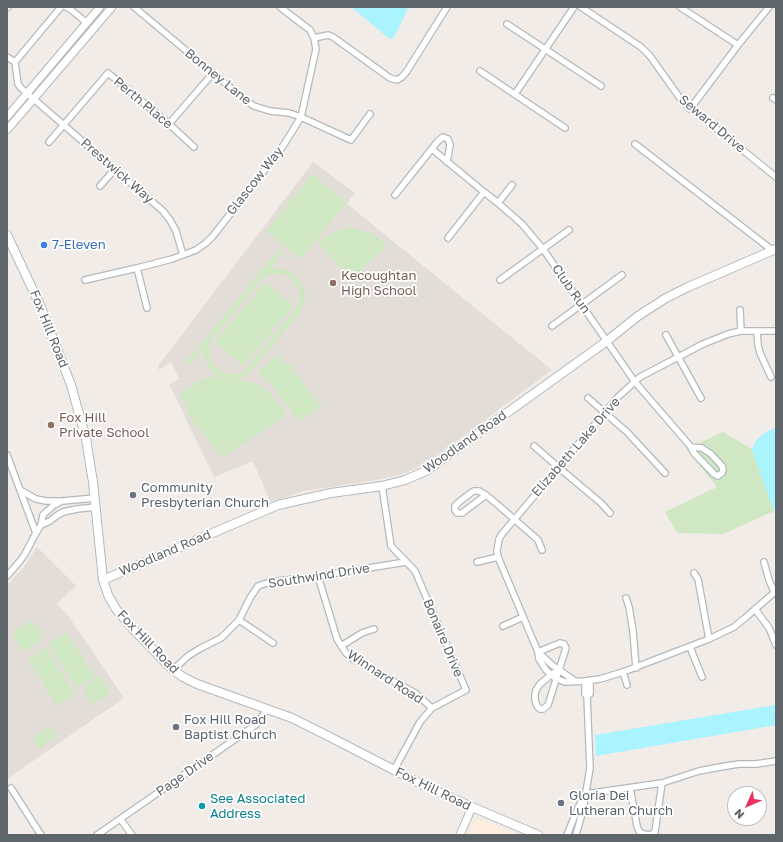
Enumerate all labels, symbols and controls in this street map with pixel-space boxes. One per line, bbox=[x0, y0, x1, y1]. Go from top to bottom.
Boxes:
street label: Bonney Lane bbox=[182, 46, 254, 108]
street label: Perth Place bbox=[110, 74, 176, 132]
street label: Seward Drive bbox=[676, 92, 748, 156]
street label: Prestwick Way bbox=[77, 135, 157, 207]
street label: Glascow Way bbox=[223, 144, 287, 218]
place label: 7-Eleven bbox=[52, 237, 106, 253]
marker: 7-Eleven bbox=[39, 240, 49, 250]
street label: Club Run bbox=[548, 261, 594, 317]
place label: Kecoughtan High School bbox=[341, 268, 417, 299]
marker: Kecoughtan High School bbox=[328, 278, 338, 288]
street label: Fox Hill Road bbox=[26, 288, 72, 370]
street label: Elizabeth Lake Drive bbox=[529, 394, 623, 500]
street label: Woodland Road bbox=[420, 407, 510, 477]
place label: Fox Hill Private School bbox=[59, 410, 149, 441]
marker: Fox Hill Private School bbox=[46, 420, 56, 430]
place label: Community Presbyterian Church bbox=[141, 480, 269, 511]
marker: Community Presbyterian Church bbox=[128, 490, 138, 500]
street label: Woodland Road bbox=[117, 527, 213, 579]
street label: Southwind Drive bbox=[267, 560, 371, 592]
street label: Bonaire Drive bbox=[420, 597, 466, 679]
street label: Fox Hill Road bbox=[114, 607, 182, 677]
street label: Winnard Road bbox=[344, 647, 426, 707]
place label: Fox Hill Road Baptist Church bbox=[184, 712, 277, 743]
marker: Fox Hill Road Baptist Church bbox=[171, 722, 181, 732]
street label: Page Drive bbox=[153, 748, 217, 800]
street label: Fox Hill Road bbox=[393, 764, 473, 814]
north arrow bbox=[727, 786, 767, 826]
place label: Gloria Dei Lutheran Church bbox=[569, 788, 673, 819]
place label: See Associated Address bbox=[210, 791, 305, 822]
marker: Gloria Dei Lutheran Church bbox=[556, 798, 566, 808]
marker: See Associated Address bbox=[197, 801, 207, 811]
text: N bbox=[731, 807, 746, 822]

